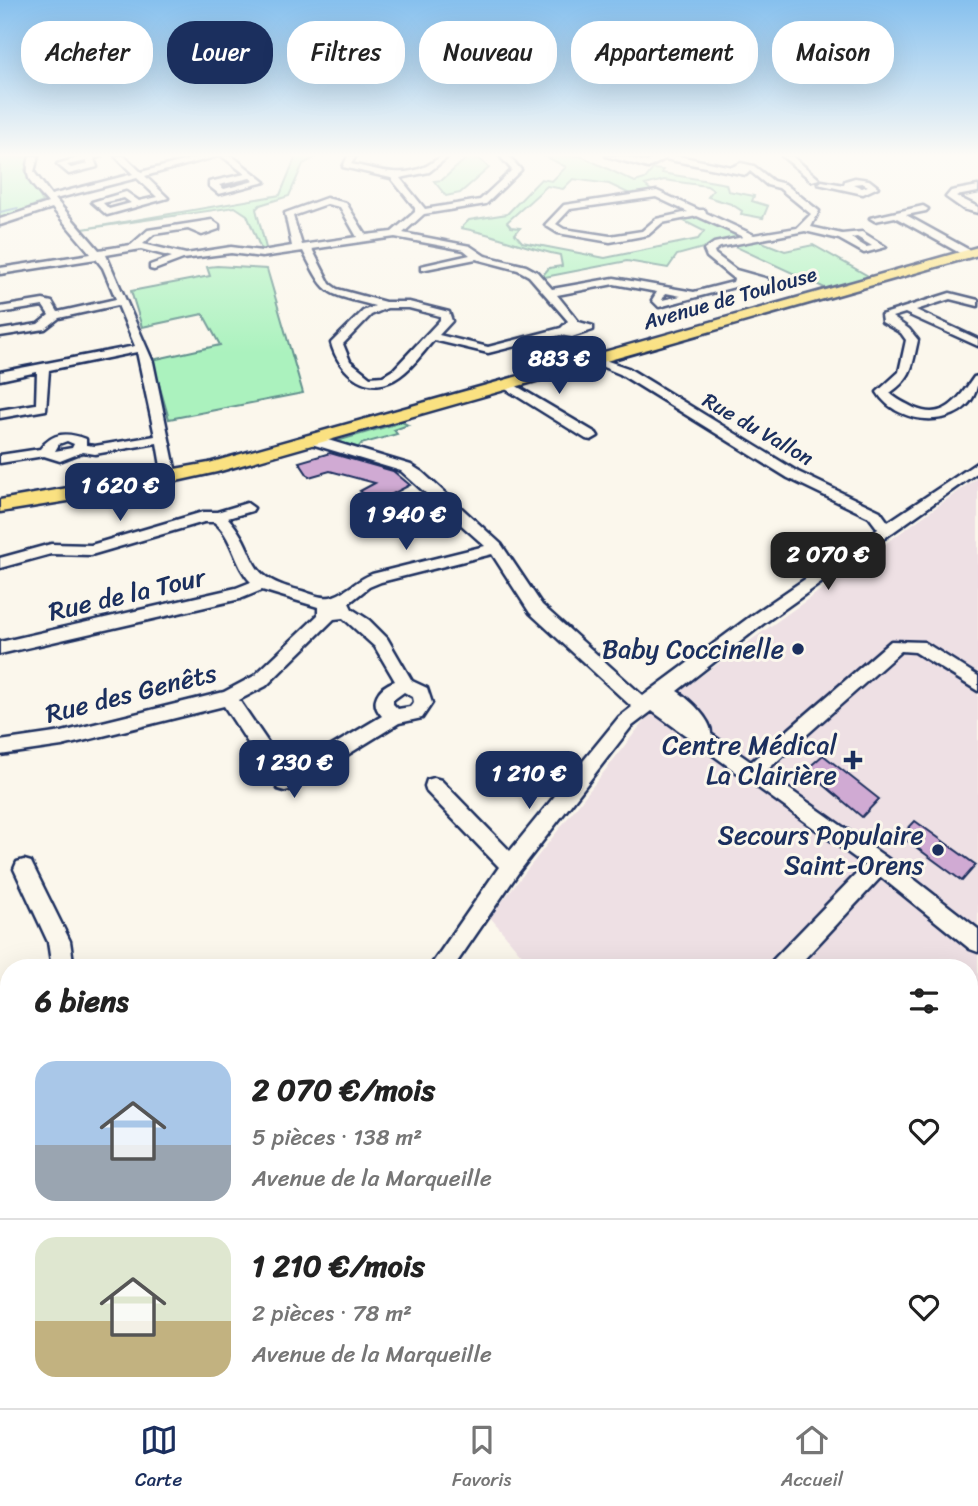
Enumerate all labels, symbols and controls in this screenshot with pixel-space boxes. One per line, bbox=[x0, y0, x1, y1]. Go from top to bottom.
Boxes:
chip: Acheter bbox=[21, 21, 153, 84]
chip: Louer bbox=[167, 21, 273, 84]
chip: Filtres bbox=[287, 21, 405, 84]
chip: Nouveau bbox=[419, 21, 557, 84]
chip: Appartement bbox=[571, 21, 758, 84]
chip: Maison bbox=[772, 21, 894, 84]
street label: Avenue de Toulouse bbox=[638, 255, 821, 341]
pin: 883 € bbox=[510, 336, 608, 396]
text: 883 € bbox=[528, 338, 590, 379]
street label: Rue du Vallon bbox=[695, 382, 821, 476]
pin: 1 620 € bbox=[55, 463, 185, 523]
text: 1 620 € bbox=[81, 465, 159, 506]
pin: 1 940 € bbox=[341, 492, 471, 552]
text: 1 940 € bbox=[366, 494, 446, 535]
pin: 2 070 € bbox=[763, 532, 893, 592]
text: 2 070 € bbox=[787, 534, 869, 575]
street label: Rue de la Tour bbox=[44, 553, 211, 634]
place label: Baby Coccinelle bbox=[602, 626, 784, 672]
marker: Baby Coccinelle bbox=[790, 641, 806, 657]
street label: Rue des Genêts bbox=[40, 649, 222, 737]
place label: Centre Médical La Clairière bbox=[662, 722, 838, 798]
pin: 1 230 € bbox=[229, 740, 359, 800]
text: 1 230 € bbox=[255, 742, 333, 783]
marker: Centre Médical La Clairière bbox=[843, 750, 863, 770]
pin: 1 210 € bbox=[464, 752, 594, 811]
text: 1 210 € bbox=[492, 753, 566, 794]
place label: Secours Populaire Saint-Orens bbox=[718, 812, 924, 888]
marker: Secours Populaire Saint-Orens bbox=[930, 842, 946, 858]
text: 6 biens bbox=[35, 974, 128, 1028]
icon: filters bbox=[905, 982, 943, 1020]
text: 2 070 €/mois bbox=[252, 1063, 435, 1117]
icon: home bbox=[91, 1089, 175, 1173]
icon: heart bbox=[905, 1112, 943, 1150]
text: 5 pièces · 138 m² bbox=[252, 1117, 422, 1158]
text: Avenue de la Marqueille bbox=[252, 1158, 492, 1199]
text: 1 210 €/mois bbox=[252, 1239, 425, 1293]
icon: home bbox=[91, 1265, 175, 1349]
icon: heart bbox=[905, 1288, 943, 1326]
text: 2 pièces · 78 m² bbox=[252, 1293, 412, 1334]
text: Avenue de la Marqueille bbox=[252, 1334, 492, 1375]
tab: Carte bbox=[135, 1421, 182, 1496]
tab: Favoris bbox=[452, 1421, 511, 1496]
tab: Accueil bbox=[781, 1421, 843, 1496]

